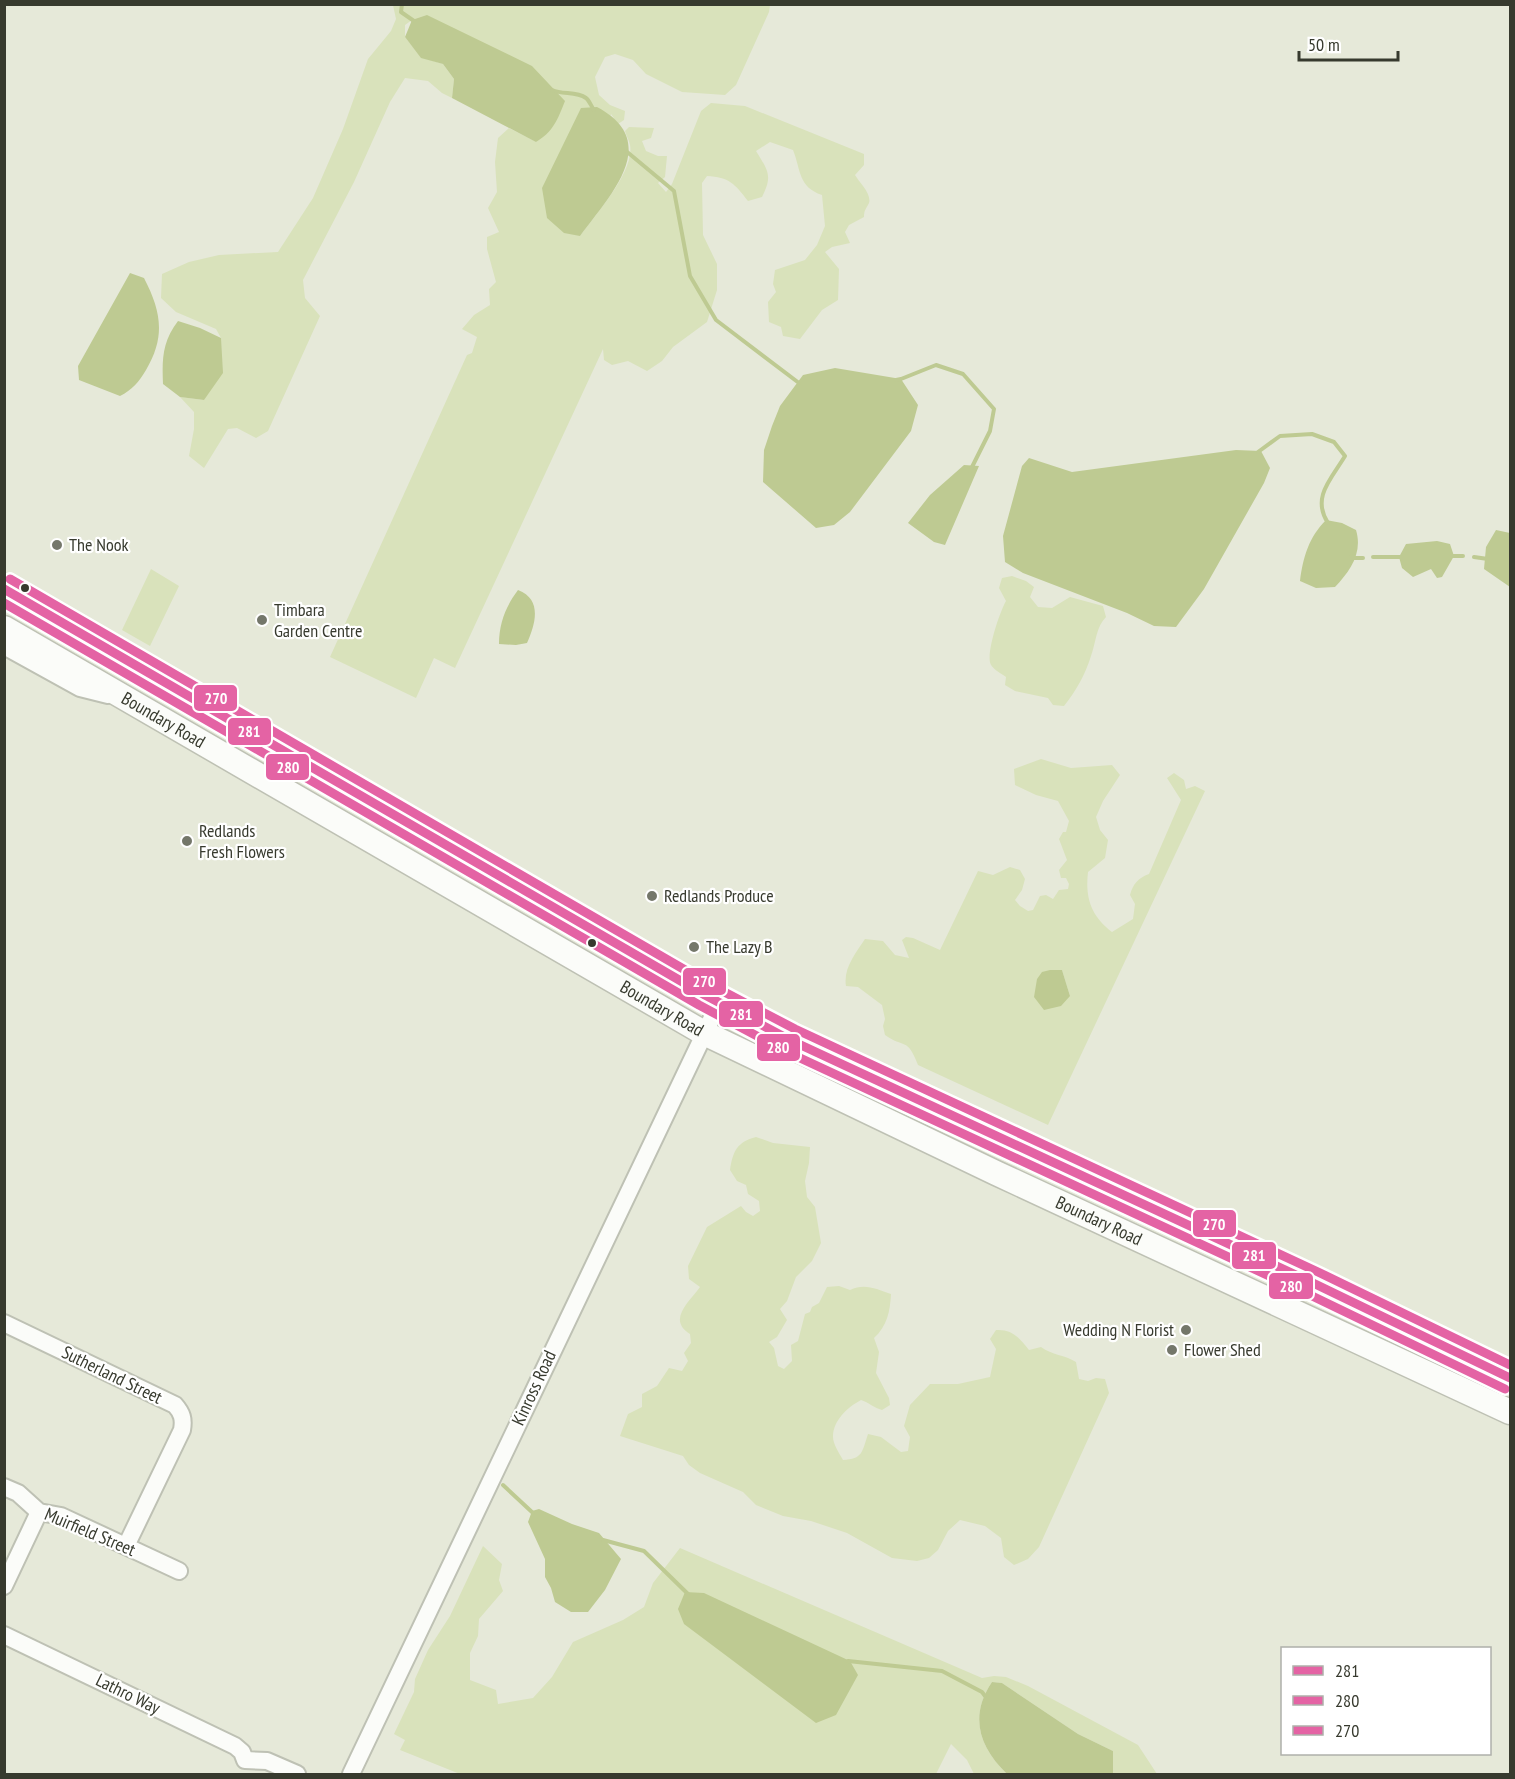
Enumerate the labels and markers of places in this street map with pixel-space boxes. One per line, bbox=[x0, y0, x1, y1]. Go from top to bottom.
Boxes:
place label: The Nook bbox=[69, 533, 128, 556]
marker: The Nook bbox=[50, 538, 64, 552]
unlabelled marker bbox=[19, 582, 31, 594]
place label: Timbara Garden Centre bbox=[274, 598, 362, 642]
marker: Timbara Garden Centre bbox=[255, 613, 269, 627]
place label: Redlands Fresh Flowers bbox=[199, 819, 285, 863]
marker: Redlands Fresh Flowers bbox=[180, 834, 194, 848]
place label: Redlands Produce bbox=[664, 884, 774, 907]
marker: Redlands Produce bbox=[645, 889, 659, 903]
place label: The Lazy B bbox=[706, 935, 773, 958]
unlabelled marker bbox=[586, 937, 598, 949]
marker: The Lazy B bbox=[687, 940, 701, 954]
place label: Wedding N Florist bbox=[1063, 1318, 1174, 1341]
marker: Wedding N Florist bbox=[1179, 1323, 1193, 1337]
place label: Flower Shed bbox=[1184, 1338, 1261, 1361]
marker: Flower Shed bbox=[1165, 1343, 1179, 1357]

